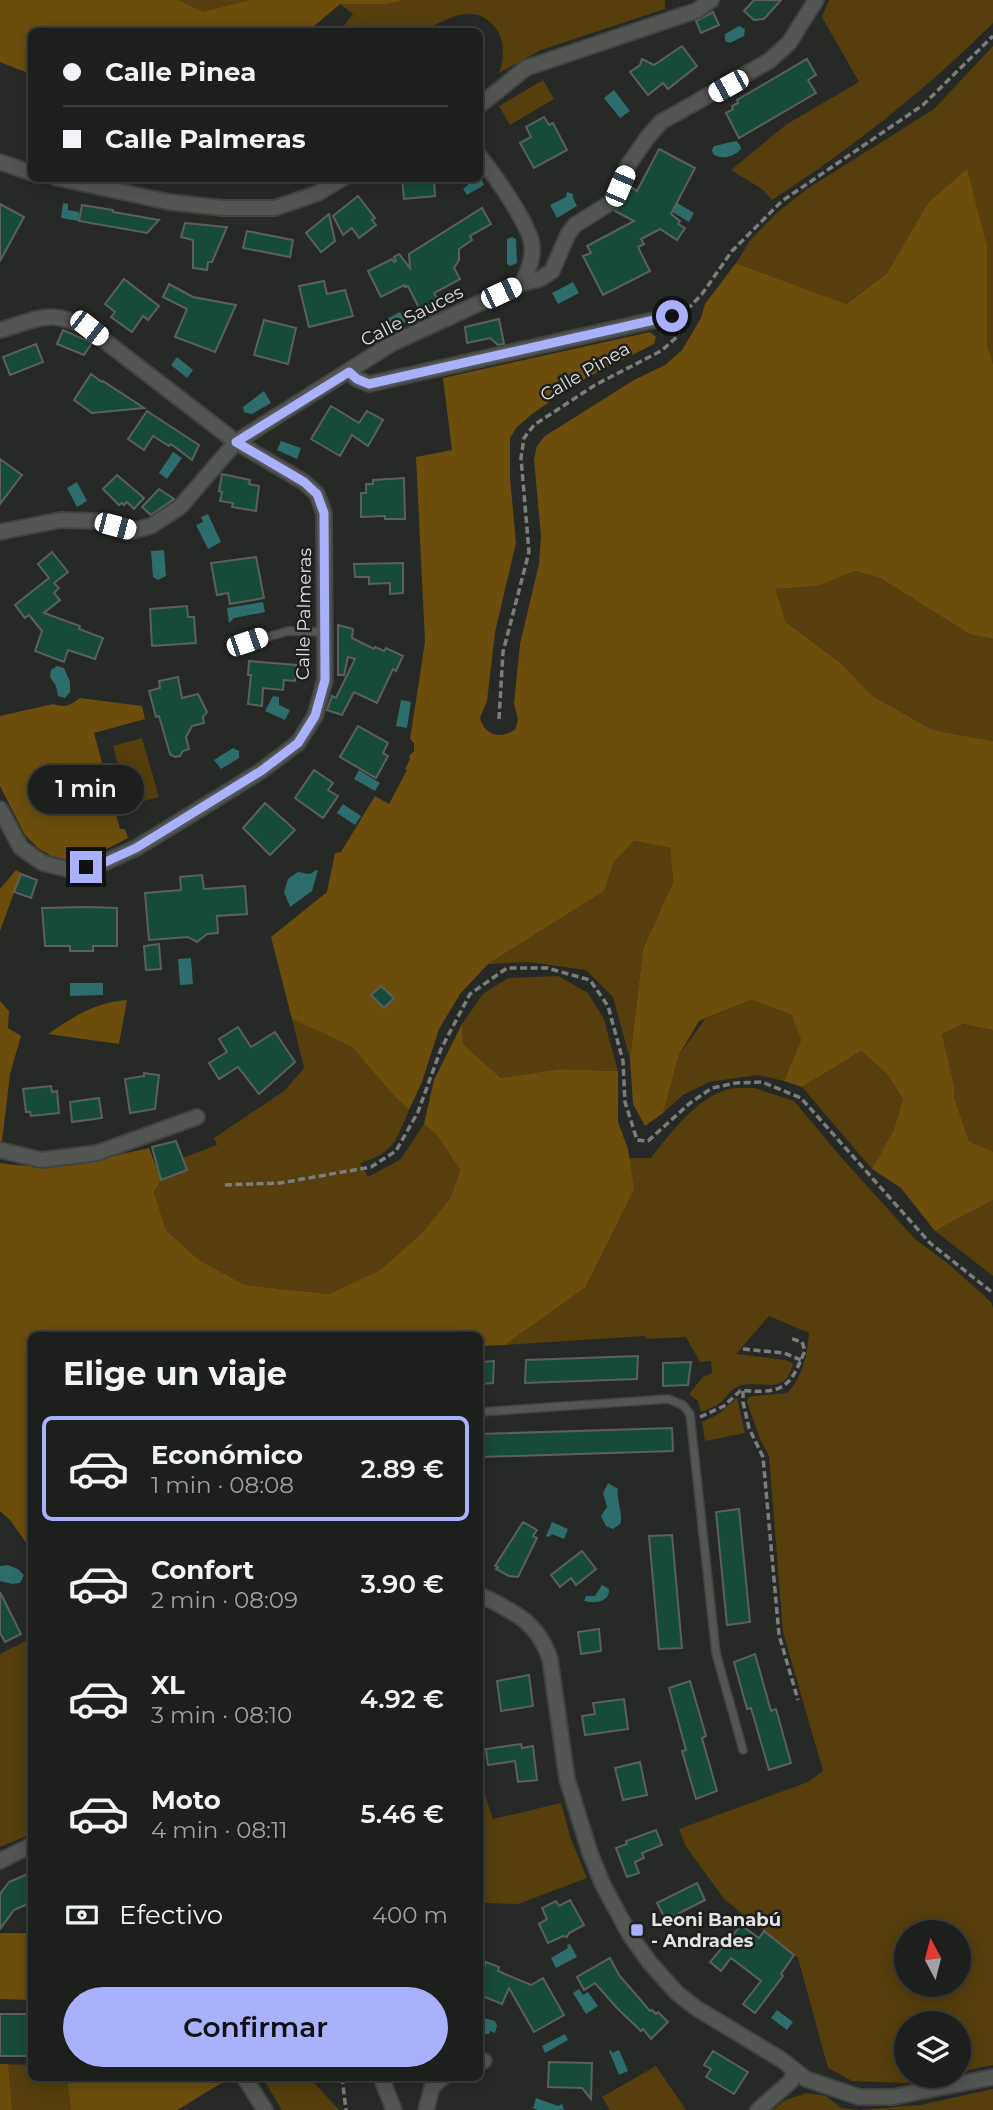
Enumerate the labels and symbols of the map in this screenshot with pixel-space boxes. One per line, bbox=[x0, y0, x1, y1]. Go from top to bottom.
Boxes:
car bbox=[705, 67, 752, 105]
car bbox=[603, 163, 638, 209]
car bbox=[478, 275, 525, 311]
street label: Calle Sauces bbox=[357, 281, 467, 351]
route start bbox=[656, 300, 688, 332]
car bbox=[66, 307, 113, 349]
street label: Calle Pinea bbox=[536, 338, 634, 406]
car bbox=[92, 510, 139, 542]
street label: Calle Palmeras bbox=[292, 547, 316, 680]
car bbox=[224, 625, 271, 659]
callout: 1 min bbox=[28, 766, 144, 814]
route end bbox=[70, 851, 102, 883]
place label: Leoni Banabú - Andrades bbox=[651, 1909, 781, 1952]
north arrow bbox=[894, 1920, 971, 1997]
marker: Leoni Banabú - Andrades bbox=[629, 1922, 645, 1938]

